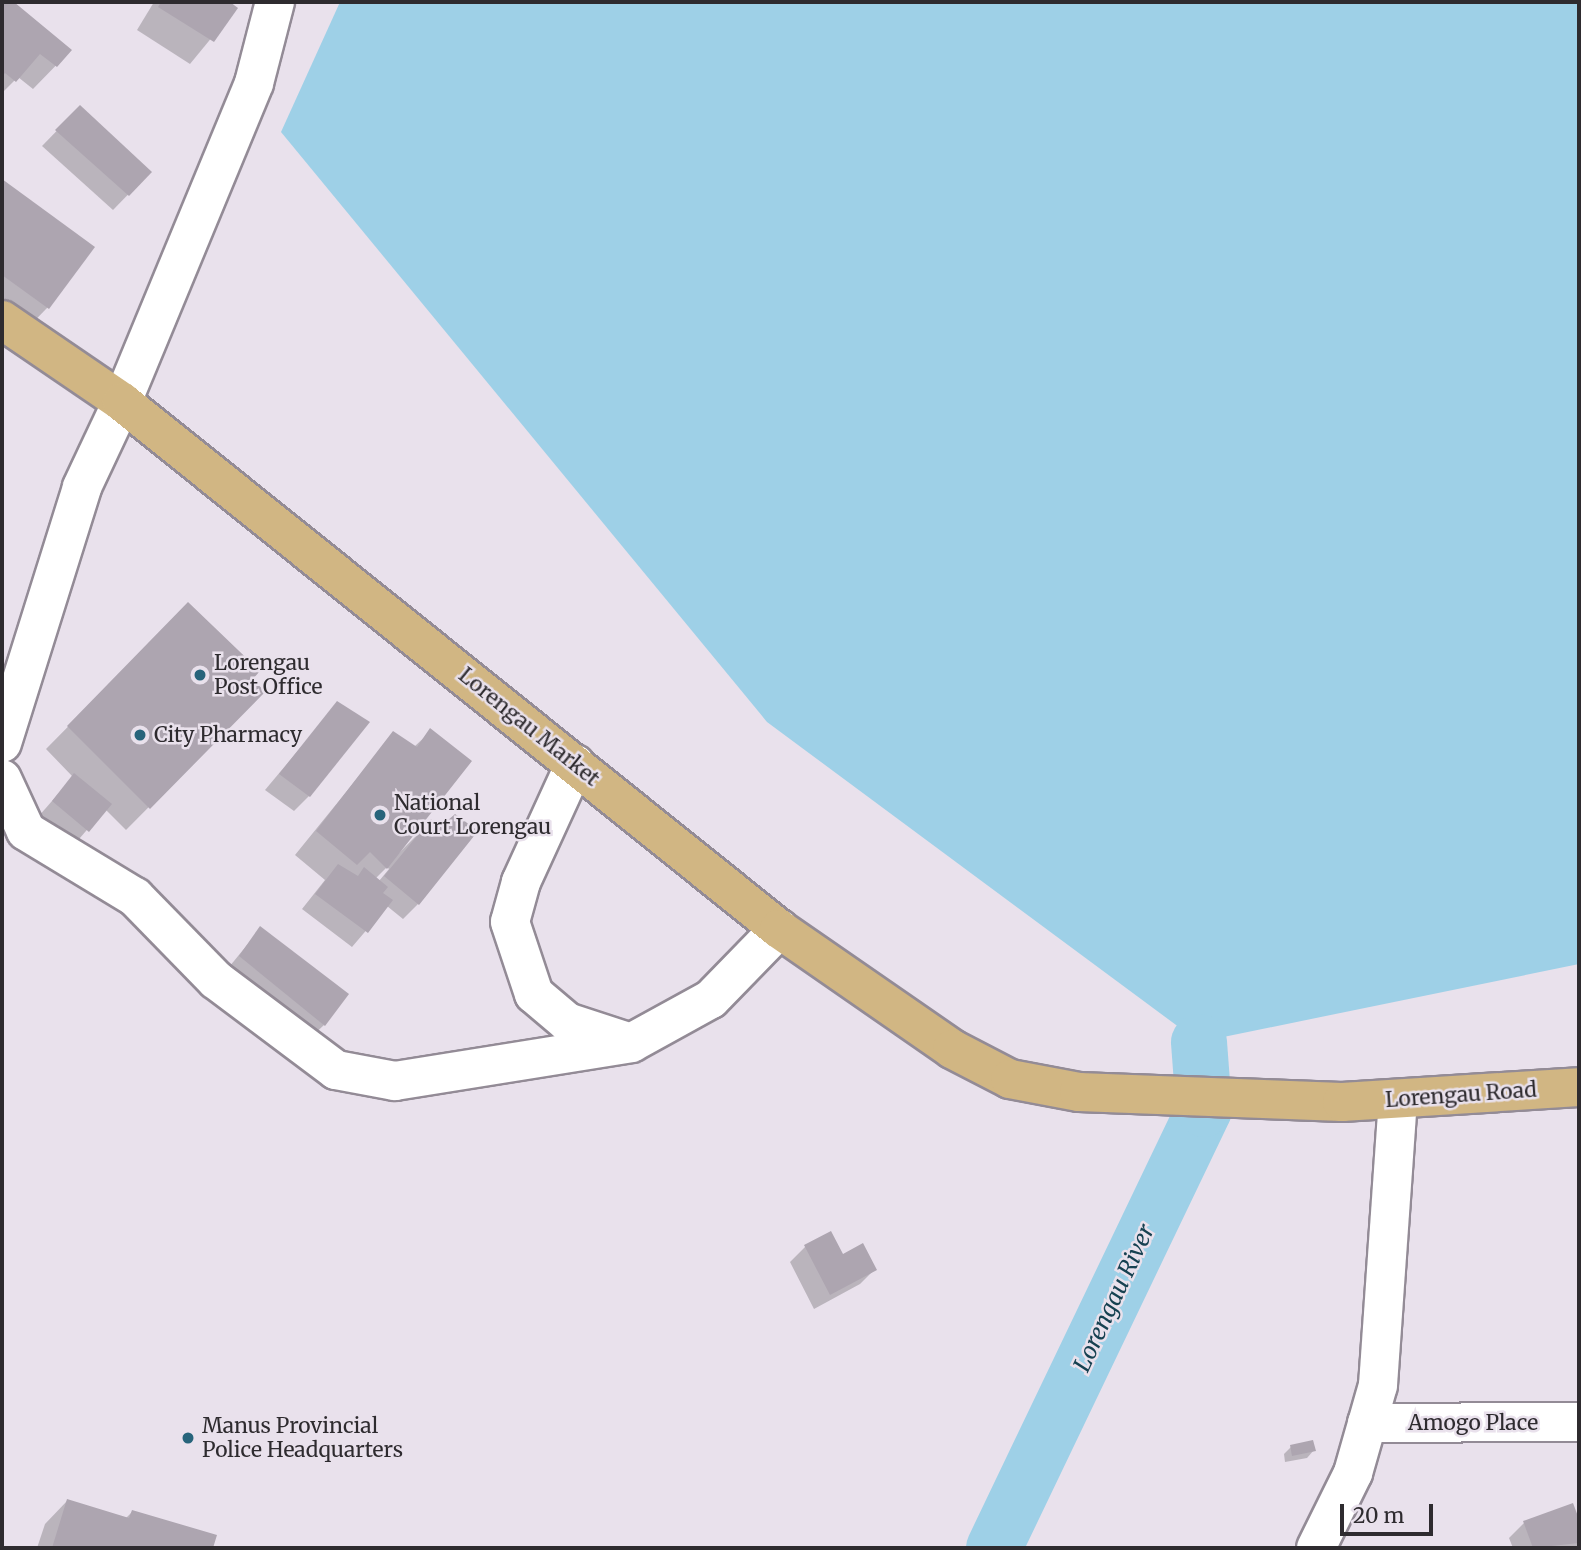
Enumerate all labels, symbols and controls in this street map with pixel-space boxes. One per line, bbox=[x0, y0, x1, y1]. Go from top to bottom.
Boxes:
place label: Lorengau Post Office bbox=[214, 650, 323, 700]
street label: Lorengau Market bbox=[454, 663, 604, 791]
marker: Lorengau Post Office bbox=[192, 667, 208, 683]
place label: City Pharmacy bbox=[154, 722, 302, 748]
marker: City Pharmacy bbox=[132, 727, 148, 743]
place label: National Court Lorengau bbox=[394, 790, 551, 840]
marker: National Court Lorengau bbox=[372, 807, 388, 823]
street label: Lorengau Road bbox=[1384, 1077, 1538, 1113]
water label: Lorengau River bbox=[1068, 1220, 1160, 1376]
street label: Amogo Place bbox=[1408, 1410, 1538, 1436]
place label: Manus Provincial Police Headquarters bbox=[202, 1413, 403, 1463]
marker: Manus Provincial Police Headquarters bbox=[180, 1430, 196, 1446]
scale bar bbox=[1343, 1490, 1436, 1534]
text: 20 m bbox=[1353, 1502, 1404, 1529]

